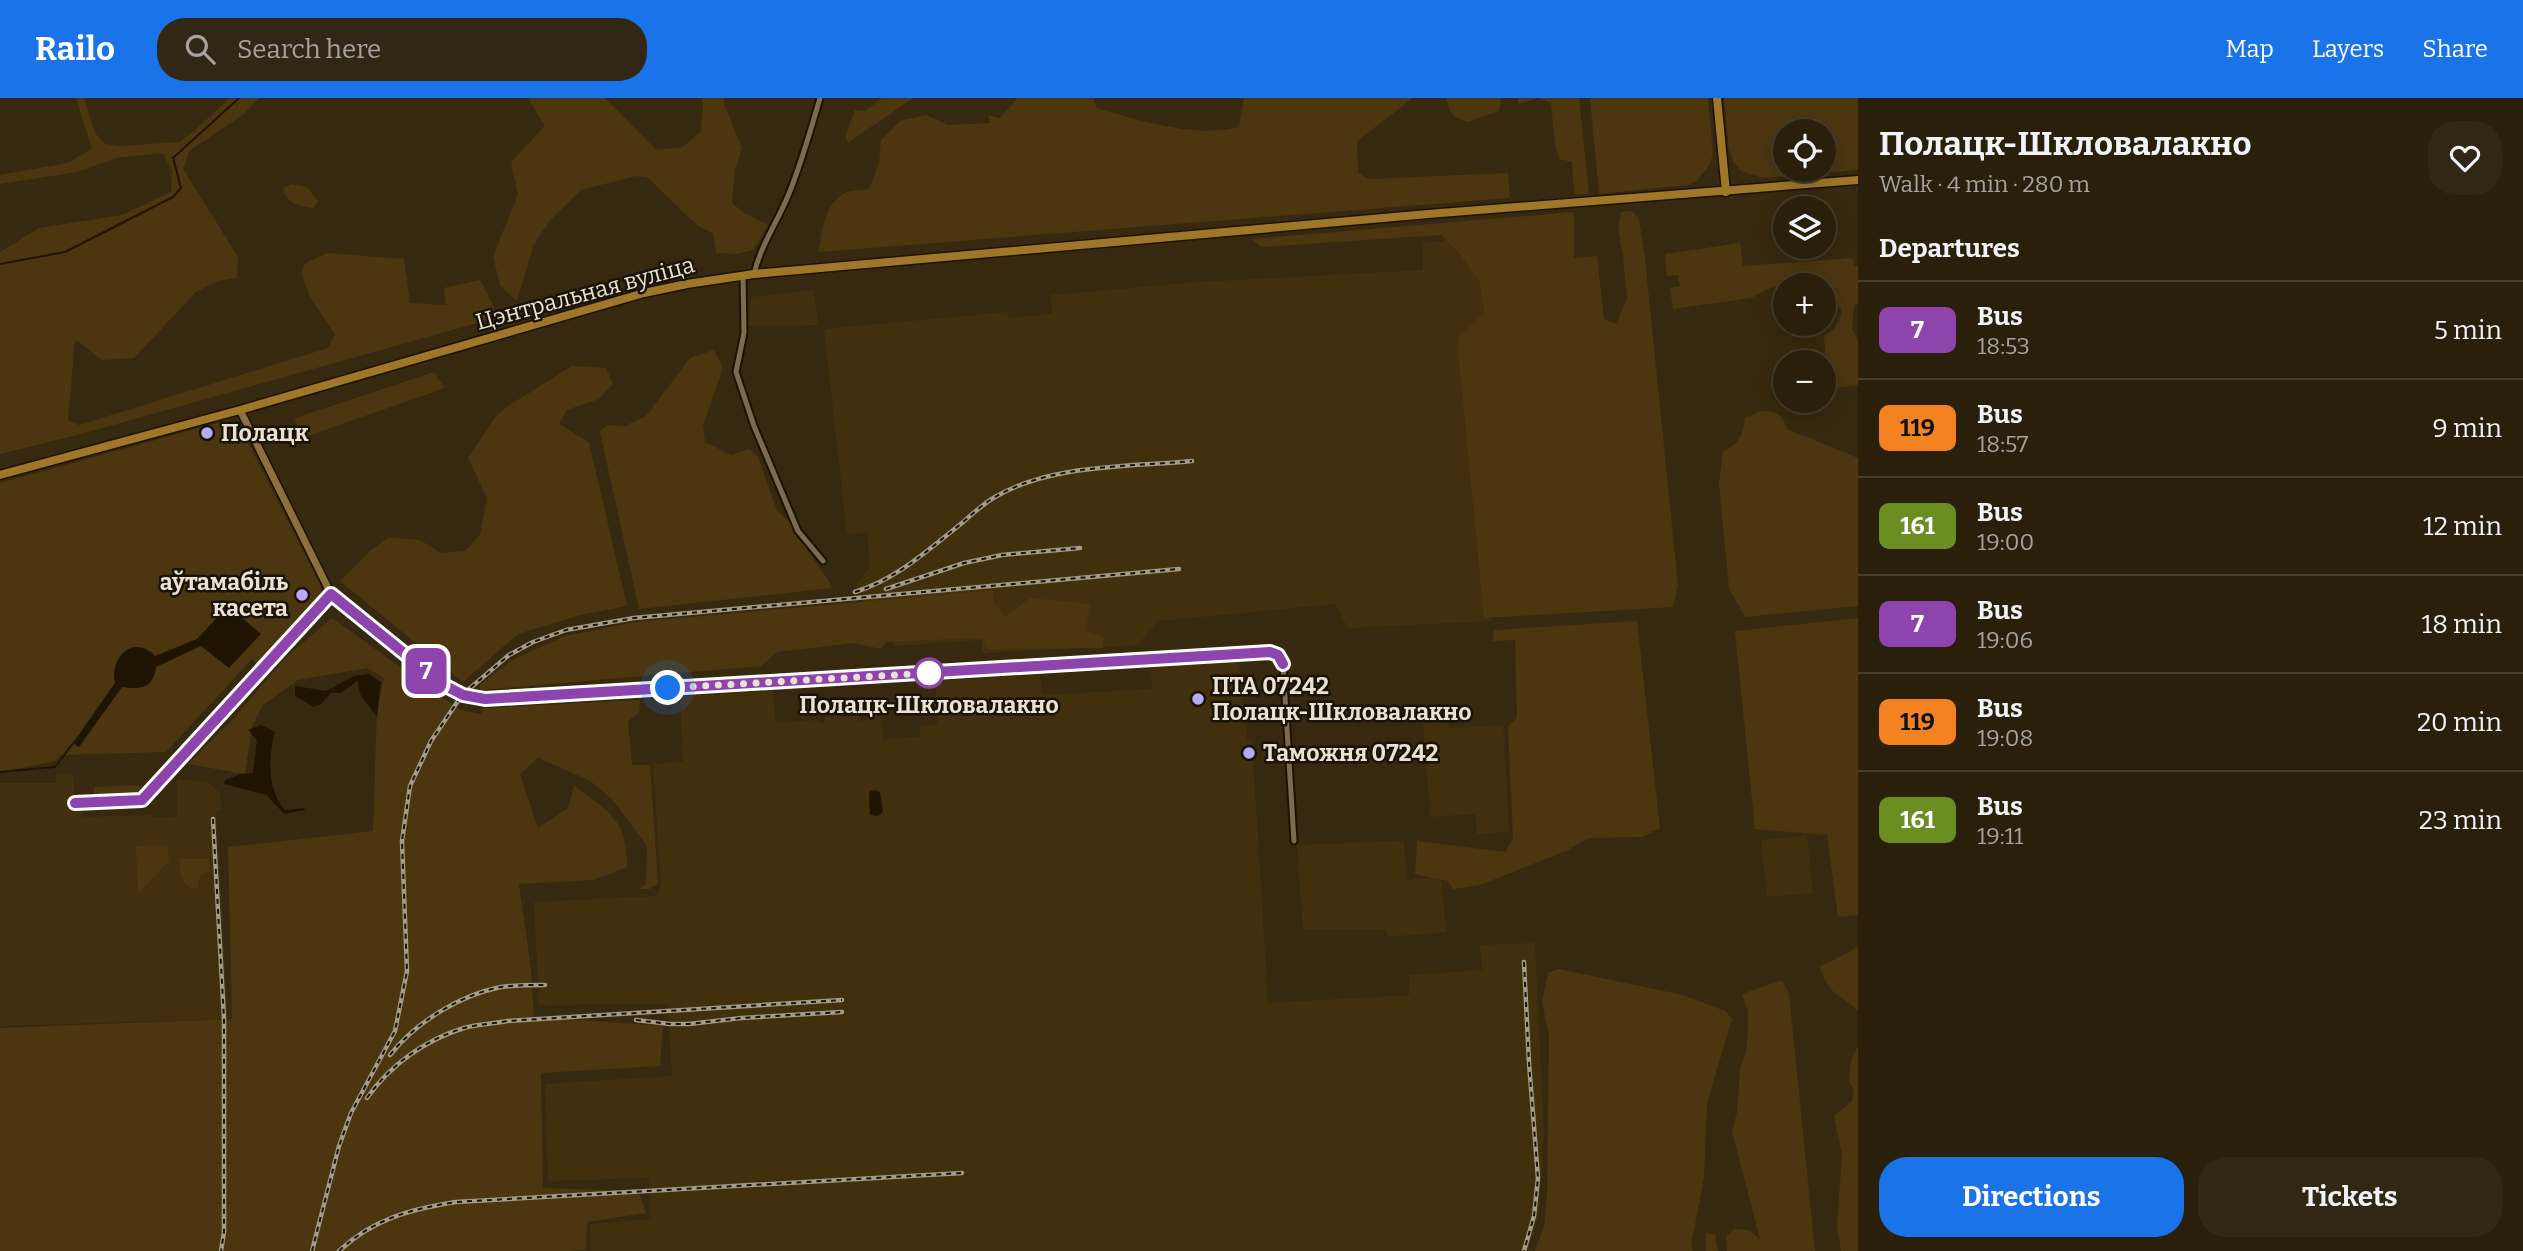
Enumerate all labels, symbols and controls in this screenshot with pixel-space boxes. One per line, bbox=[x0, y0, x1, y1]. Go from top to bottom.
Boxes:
search box bbox=[157, 18, 647, 81]
text: Railo bbox=[35, 29, 115, 69]
icon: search bbox=[181, 30, 219, 68]
text: Search here bbox=[237, 34, 381, 65]
text: Map bbox=[2226, 35, 2274, 63]
text: Layers bbox=[2312, 35, 2384, 63]
text: Share bbox=[2422, 35, 2488, 63]
map controls bbox=[1773, 119, 1836, 413]
button: locate bbox=[1773, 119, 1836, 182]
button: heart bbox=[2428, 121, 2502, 195]
text: Полацк-Шкловалакно bbox=[1879, 124, 2251, 164]
text: Walk · 4 min · 280 m bbox=[1879, 170, 2090, 198]
button: layers bbox=[1773, 196, 1836, 259]
text: Departures bbox=[1879, 233, 2020, 264]
street label: Цэнтральная вуліца bbox=[472, 250, 698, 336]
button: + bbox=[1773, 273, 1836, 336]
text: Bus bbox=[1977, 301, 2023, 332]
text: 5 min bbox=[2434, 315, 2502, 346]
text: 7 bbox=[1911, 316, 1924, 344]
text: 18:53 bbox=[1977, 332, 2030, 360]
button: − bbox=[1773, 350, 1836, 413]
text: Bus bbox=[1977, 399, 2023, 430]
text: 9 min bbox=[2433, 413, 2502, 444]
text: 119 bbox=[1900, 414, 1935, 442]
place label: Полацк bbox=[221, 419, 309, 447]
marker: Полацк bbox=[199, 425, 215, 441]
text: 18:57 bbox=[1977, 430, 2028, 458]
text: Bus bbox=[1977, 497, 2023, 528]
text: 12 min bbox=[2423, 511, 2502, 542]
text: 161 bbox=[1900, 512, 1935, 540]
text: 19:00 bbox=[1977, 528, 2034, 556]
place label: аўтамабіль касета bbox=[160, 568, 289, 622]
marker: аўтамабіль касета bbox=[294, 587, 310, 603]
text: Bus bbox=[1977, 595, 2023, 626]
text: 18 min bbox=[2422, 609, 2502, 640]
text: 7 bbox=[1911, 610, 1924, 638]
text: 19:06 bbox=[1977, 626, 2033, 654]
line badge: 7 bbox=[403, 648, 449, 694]
text: 7 bbox=[420, 657, 432, 685]
marker: Полацк-Шкловалакно bbox=[914, 658, 944, 688]
your location bbox=[650, 670, 685, 705]
place label: ПТА 07242 Полацк-Шкловалакно bbox=[1212, 672, 1472, 726]
place label: Полацк-Шкловалакно bbox=[799, 691, 1059, 719]
marker: ПТА 07242 Полацк-Шкловалакно bbox=[1190, 691, 1206, 707]
text: Bus bbox=[1977, 693, 2023, 724]
text: 20 min bbox=[2417, 707, 2502, 738]
text: 119 bbox=[1900, 708, 1935, 736]
text: 19:08 bbox=[1977, 724, 2033, 752]
place label: Таможня 07242 bbox=[1263, 739, 1438, 767]
marker: Таможня 07242 bbox=[1241, 745, 1257, 761]
text: Bus bbox=[1977, 791, 2023, 822]
text: 23 min bbox=[2419, 805, 2502, 836]
text: 161 bbox=[1900, 806, 1935, 834]
text: 19:11 bbox=[1977, 822, 2023, 850]
button: Directions bbox=[1879, 1157, 2184, 1237]
button: Tickets bbox=[2198, 1157, 2502, 1237]

